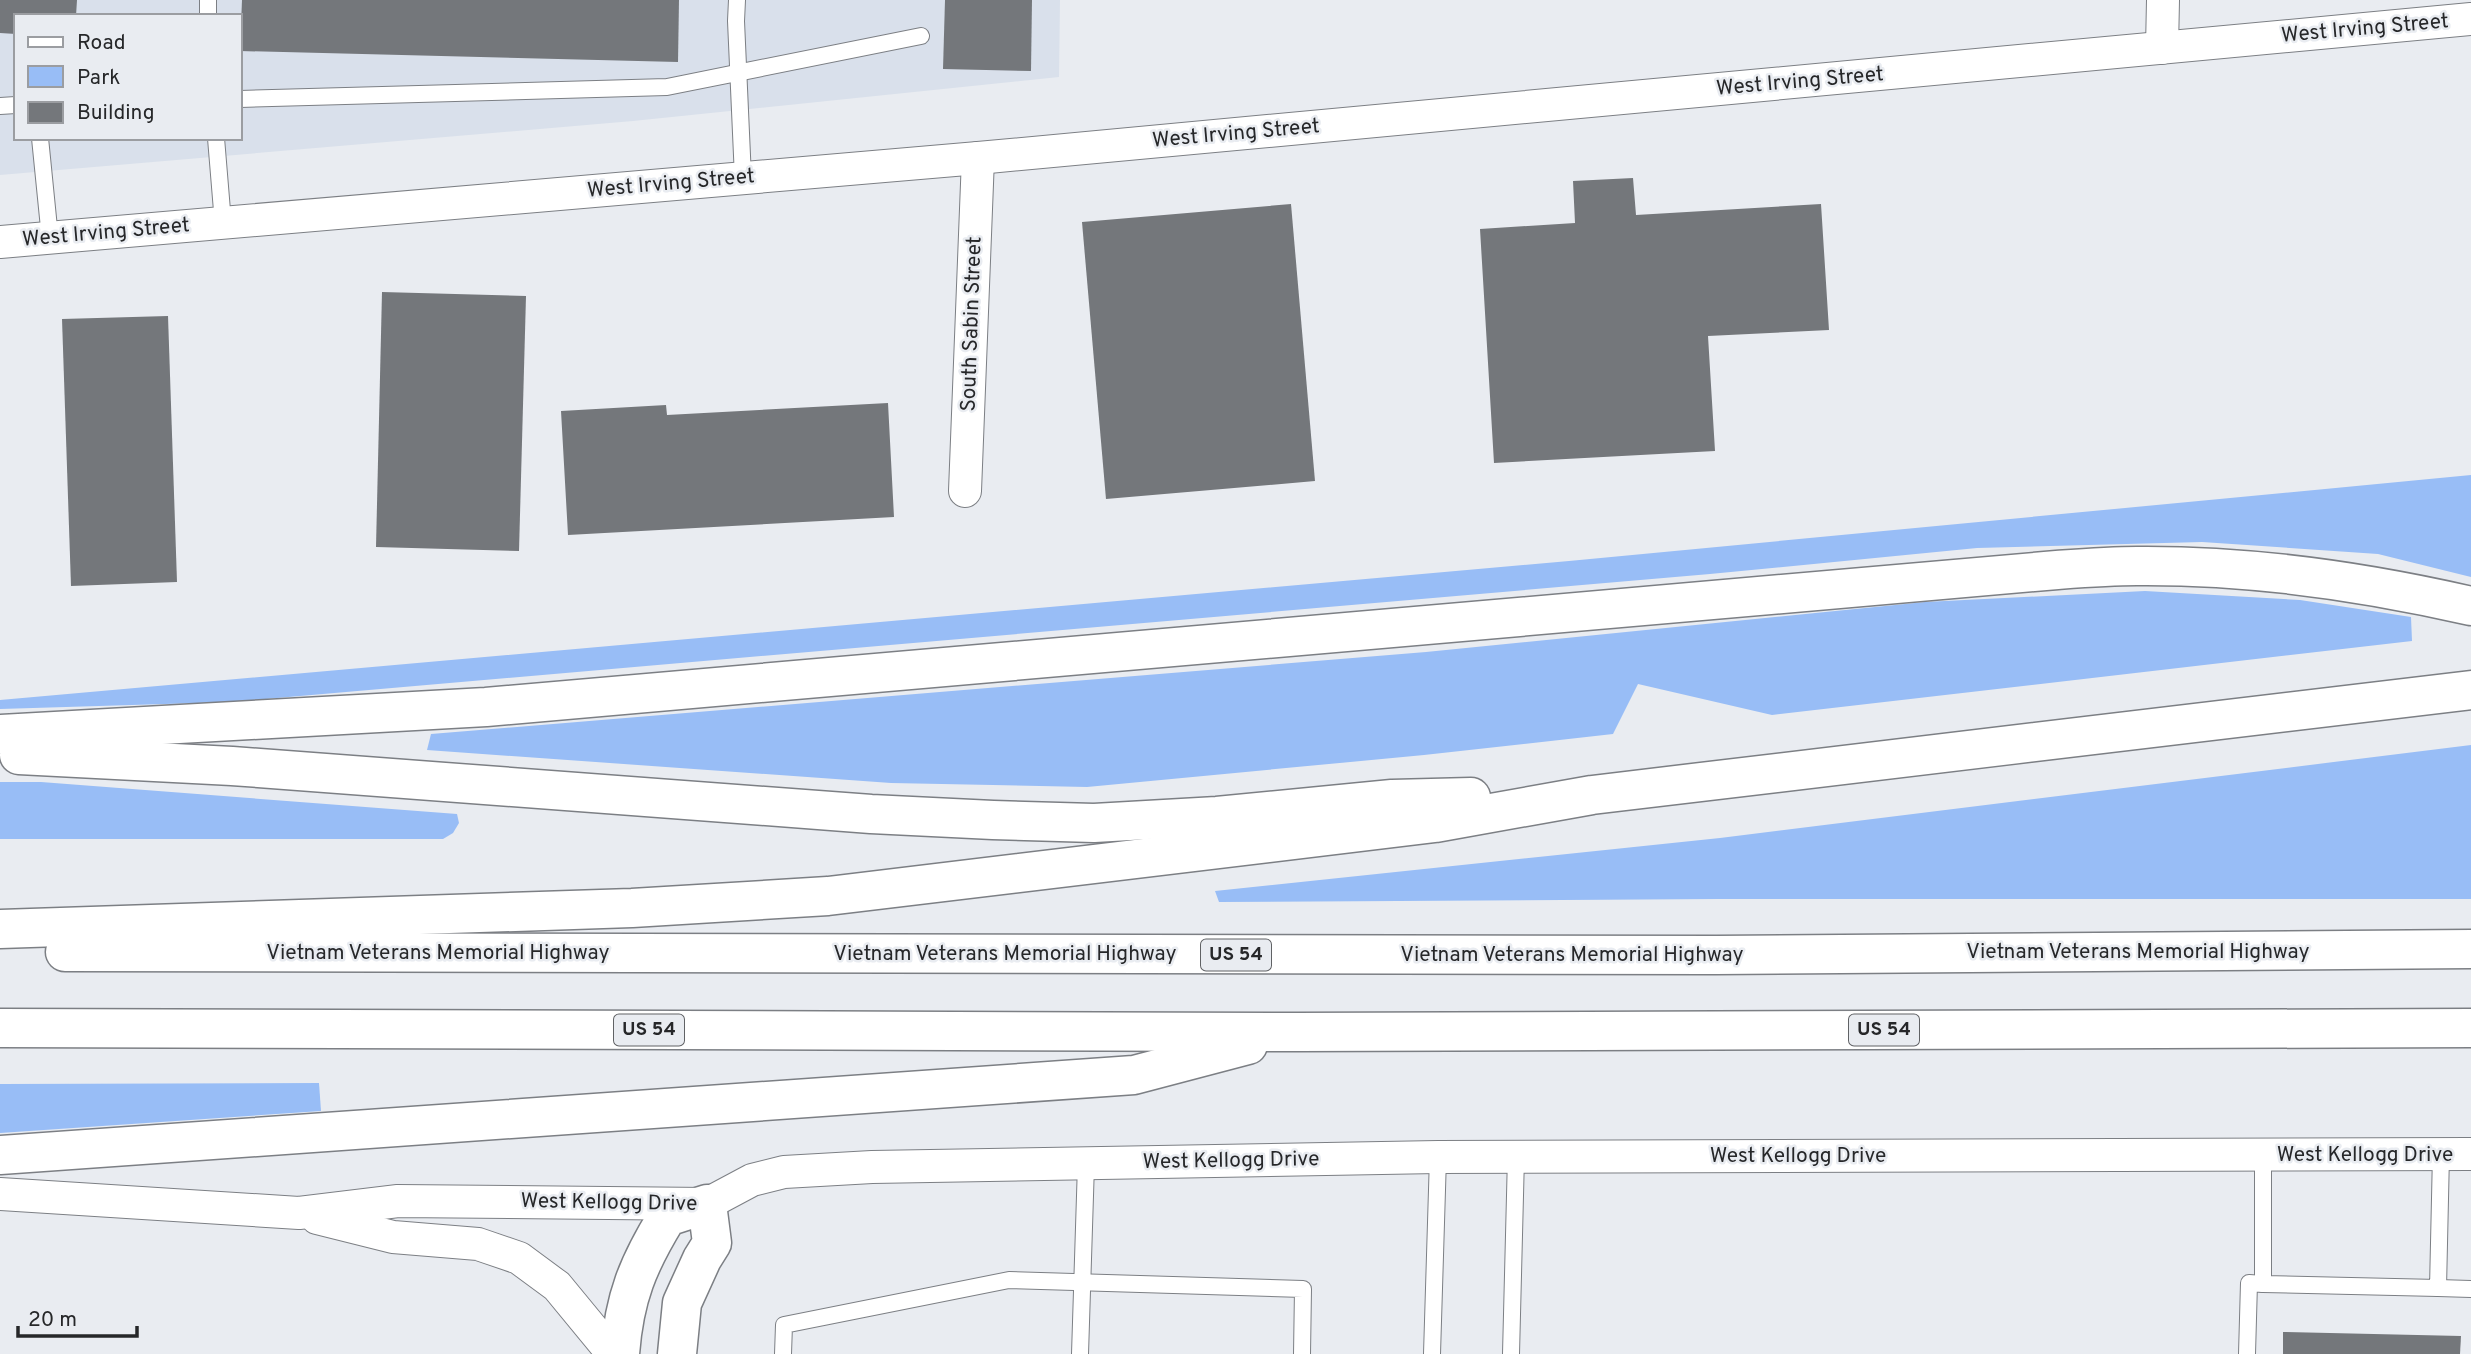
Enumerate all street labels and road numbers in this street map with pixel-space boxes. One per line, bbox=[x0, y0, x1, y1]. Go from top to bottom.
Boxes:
street label: West Irving Street bbox=[2280, 8, 2450, 50]
street label: West Irving Street bbox=[1715, 61, 1885, 103]
street label: West Irving Street bbox=[1151, 113, 1321, 155]
street label: West Irving Street bbox=[586, 163, 756, 205]
street label: West Irving Street bbox=[21, 212, 191, 254]
street label: South Sabin Street bbox=[955, 236, 989, 412]
road number: US 54 bbox=[1201, 939, 1271, 970]
street label: Vietnam Veterans Memorial Highway bbox=[1966, 939, 2310, 966]
street label: Vietnam Veterans Memorial Highway bbox=[266, 940, 610, 967]
street label: Vietnam Veterans Memorial Highway bbox=[833, 941, 1177, 968]
street label: Vietnam Veterans Memorial Highway bbox=[1400, 942, 1744, 969]
road number: US 54 bbox=[614, 1014, 684, 1046]
road number: US 54 bbox=[1849, 1014, 1919, 1046]
street label: West Kellogg Drive bbox=[2277, 1142, 2453, 1169]
street label: West Kellogg Drive bbox=[1710, 1143, 1886, 1170]
street label: West Kellogg Drive bbox=[1142, 1146, 1320, 1176]
street label: West Kellogg Drive bbox=[520, 1188, 698, 1218]

